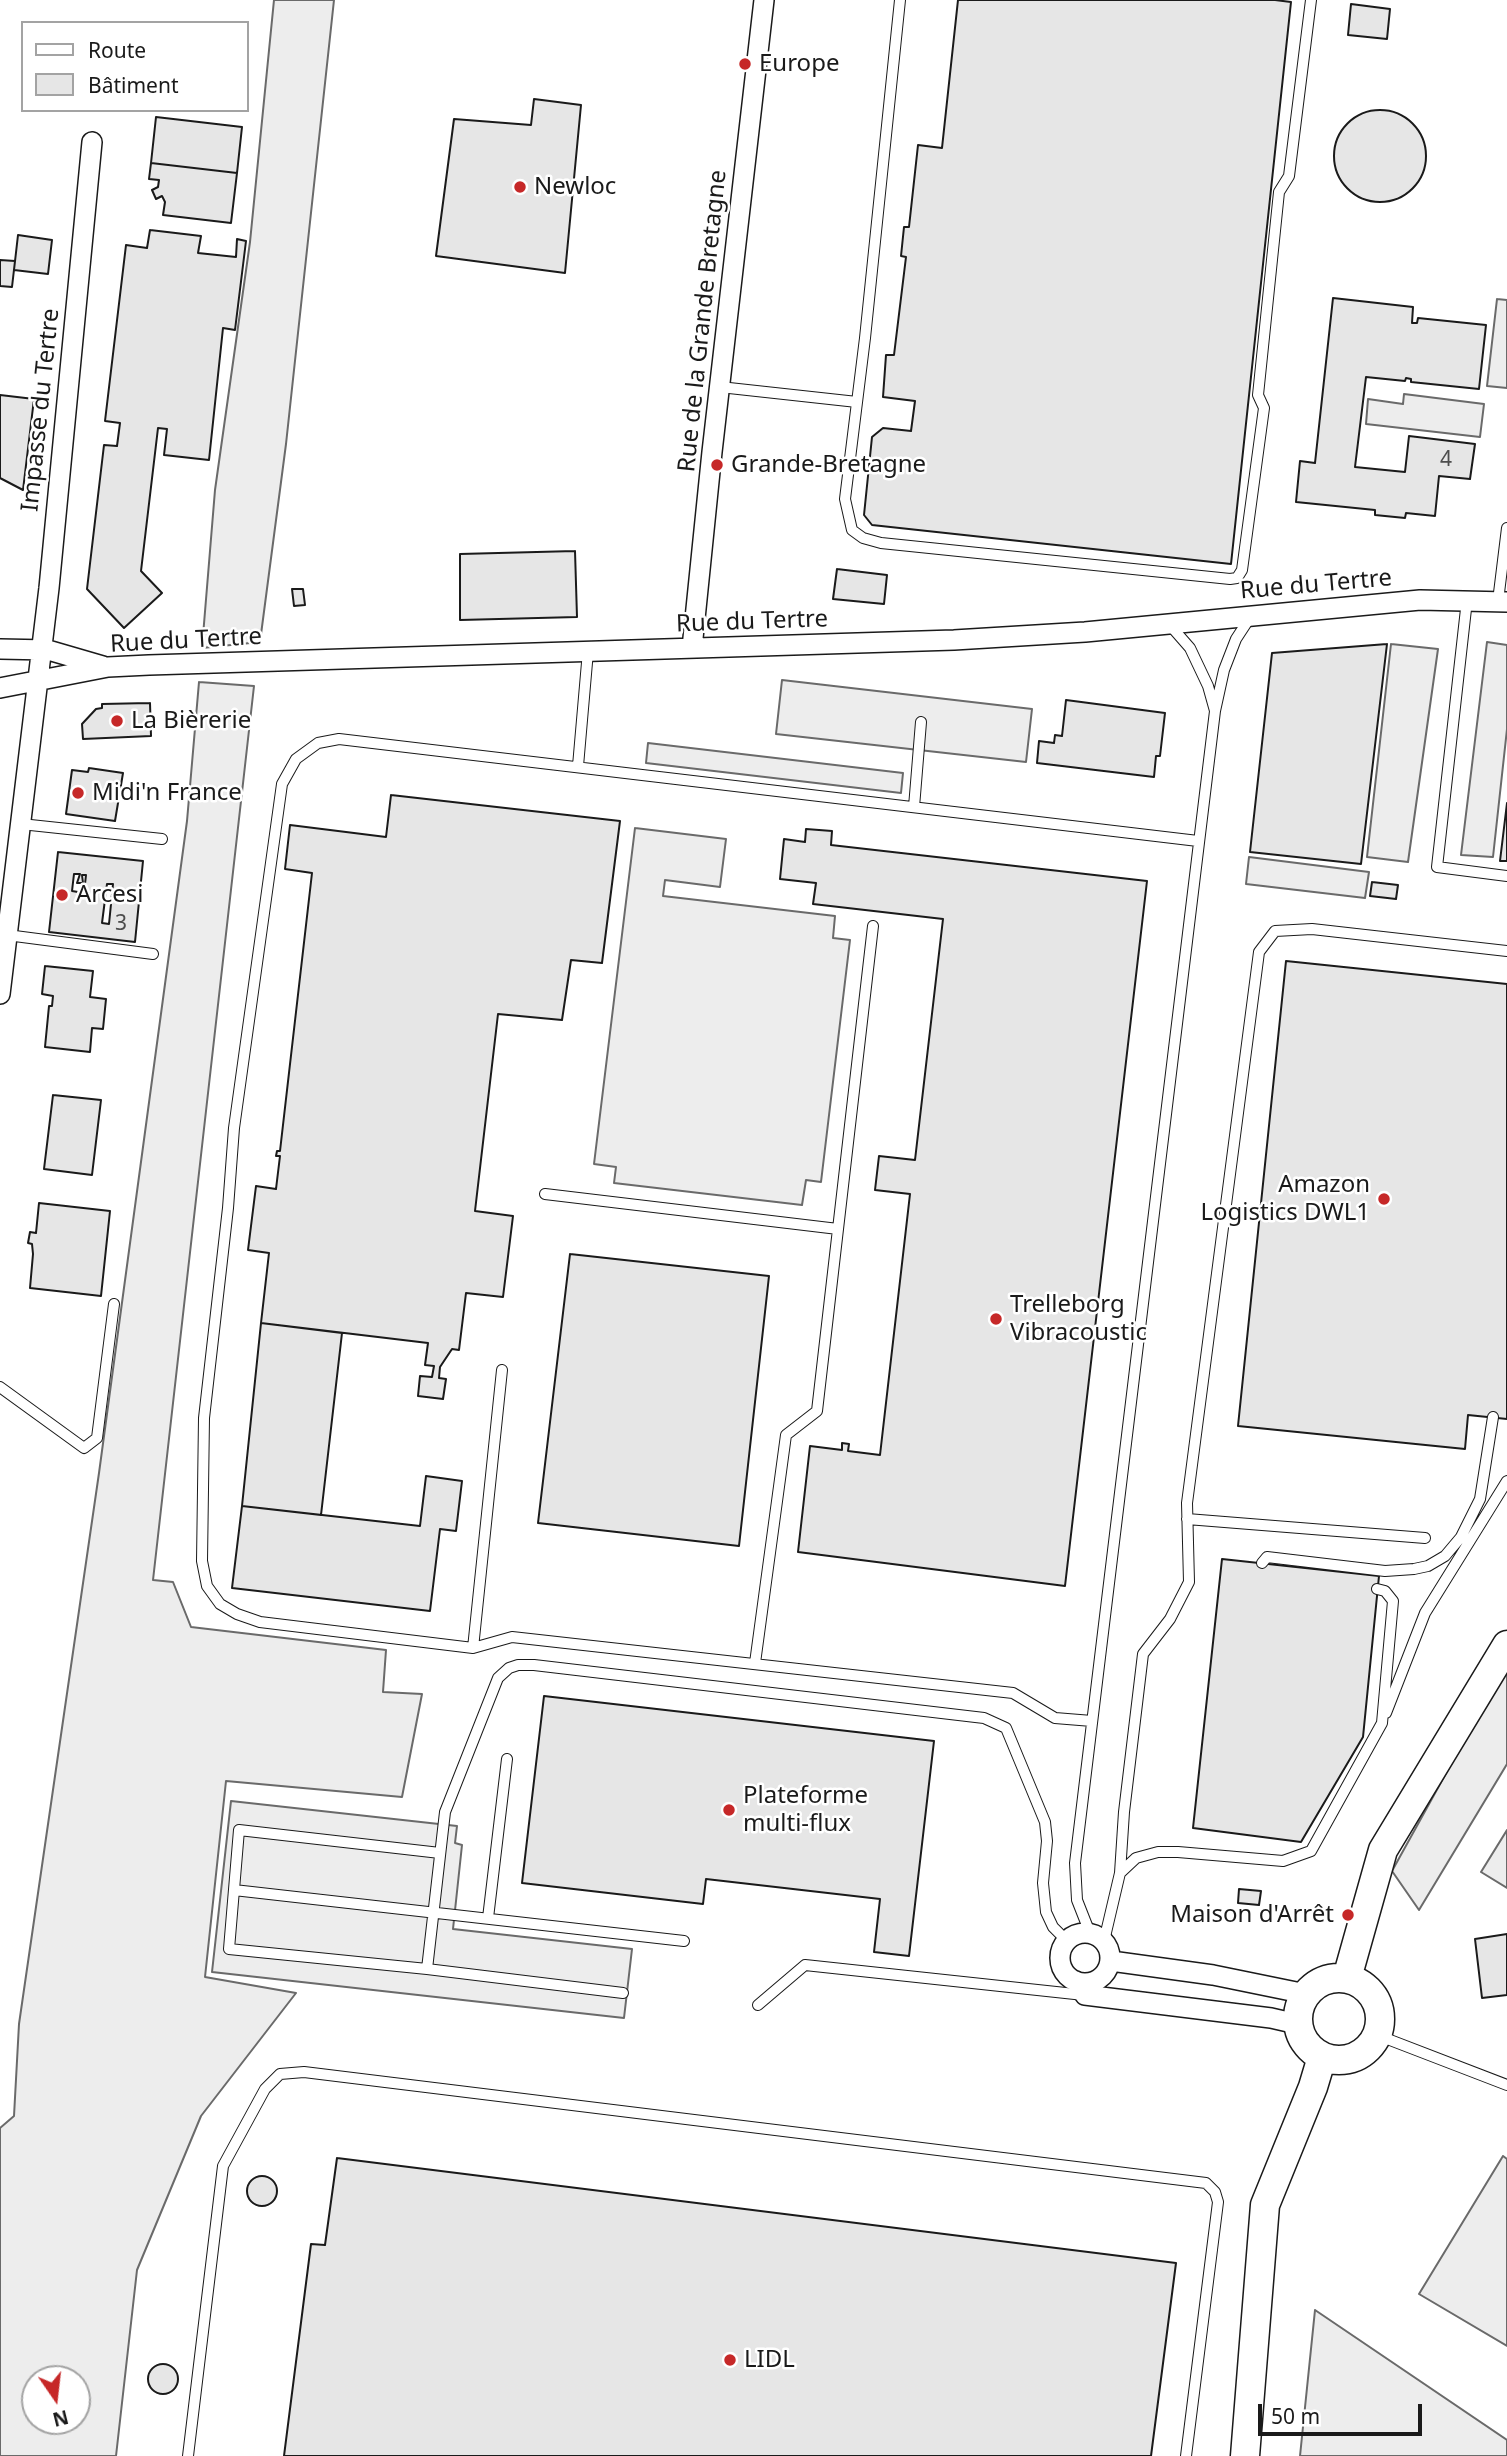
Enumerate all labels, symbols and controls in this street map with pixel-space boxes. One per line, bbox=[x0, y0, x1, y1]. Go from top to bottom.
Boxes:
legend bbox=[21, 21, 248, 112]
text: Route bbox=[88, 36, 146, 64]
place label: Europe bbox=[759, 50, 839, 78]
marker: Europe bbox=[737, 56, 753, 72]
text: Bâtiment bbox=[88, 71, 178, 99]
street label: Rue de la Grande Bretagne bbox=[673, 169, 733, 473]
place label: Newloc bbox=[534, 173, 616, 201]
marker: Newloc bbox=[512, 179, 528, 195]
street label: Impasse du Tertre bbox=[16, 307, 66, 513]
house number: 4 bbox=[1440, 447, 1452, 473]
place label: Grande-Bretagne bbox=[731, 451, 926, 479]
marker: Grande-Bretagne bbox=[709, 457, 725, 473]
street label: Rue du Tertre bbox=[1239, 564, 1393, 606]
street label: Rue du Tertre bbox=[675, 605, 829, 639]
street label: Rue du Tertre bbox=[109, 623, 263, 659]
place label: La Bièrerie bbox=[131, 707, 251, 735]
marker: La Bièrerie bbox=[109, 713, 125, 729]
place label: Midi'n France bbox=[92, 779, 242, 807]
marker: Midi'n France bbox=[70, 785, 86, 801]
place label: Arcesi bbox=[76, 881, 144, 909]
marker: Arcesi bbox=[54, 887, 70, 903]
house number: 3 bbox=[115, 911, 127, 937]
place label: Amazon Logistics DWL1 bbox=[1200, 1171, 1370, 1227]
marker: Amazon Logistics DWL1 bbox=[1376, 1191, 1392, 1207]
place label: Trelleborg Vibracoustic bbox=[1010, 1291, 1147, 1347]
marker: Trelleborg Vibracoustic bbox=[988, 1311, 1004, 1327]
place label: Plateforme multi-flux bbox=[743, 1782, 868, 1838]
marker: Plateforme multi-flux bbox=[721, 1802, 737, 1818]
place label: Maison d'Arrêt bbox=[1170, 1901, 1334, 1929]
marker: Maison d'Arrêt bbox=[1340, 1907, 1356, 1923]
place label: LIDL bbox=[744, 2346, 795, 2374]
marker: LIDL bbox=[722, 2352, 738, 2368]
north arrow bbox=[21, 2365, 91, 2435]
scale bar bbox=[1262, 2390, 1426, 2434]
text: 50 m bbox=[1271, 2402, 1320, 2430]
text: N bbox=[50, 2404, 71, 2433]

